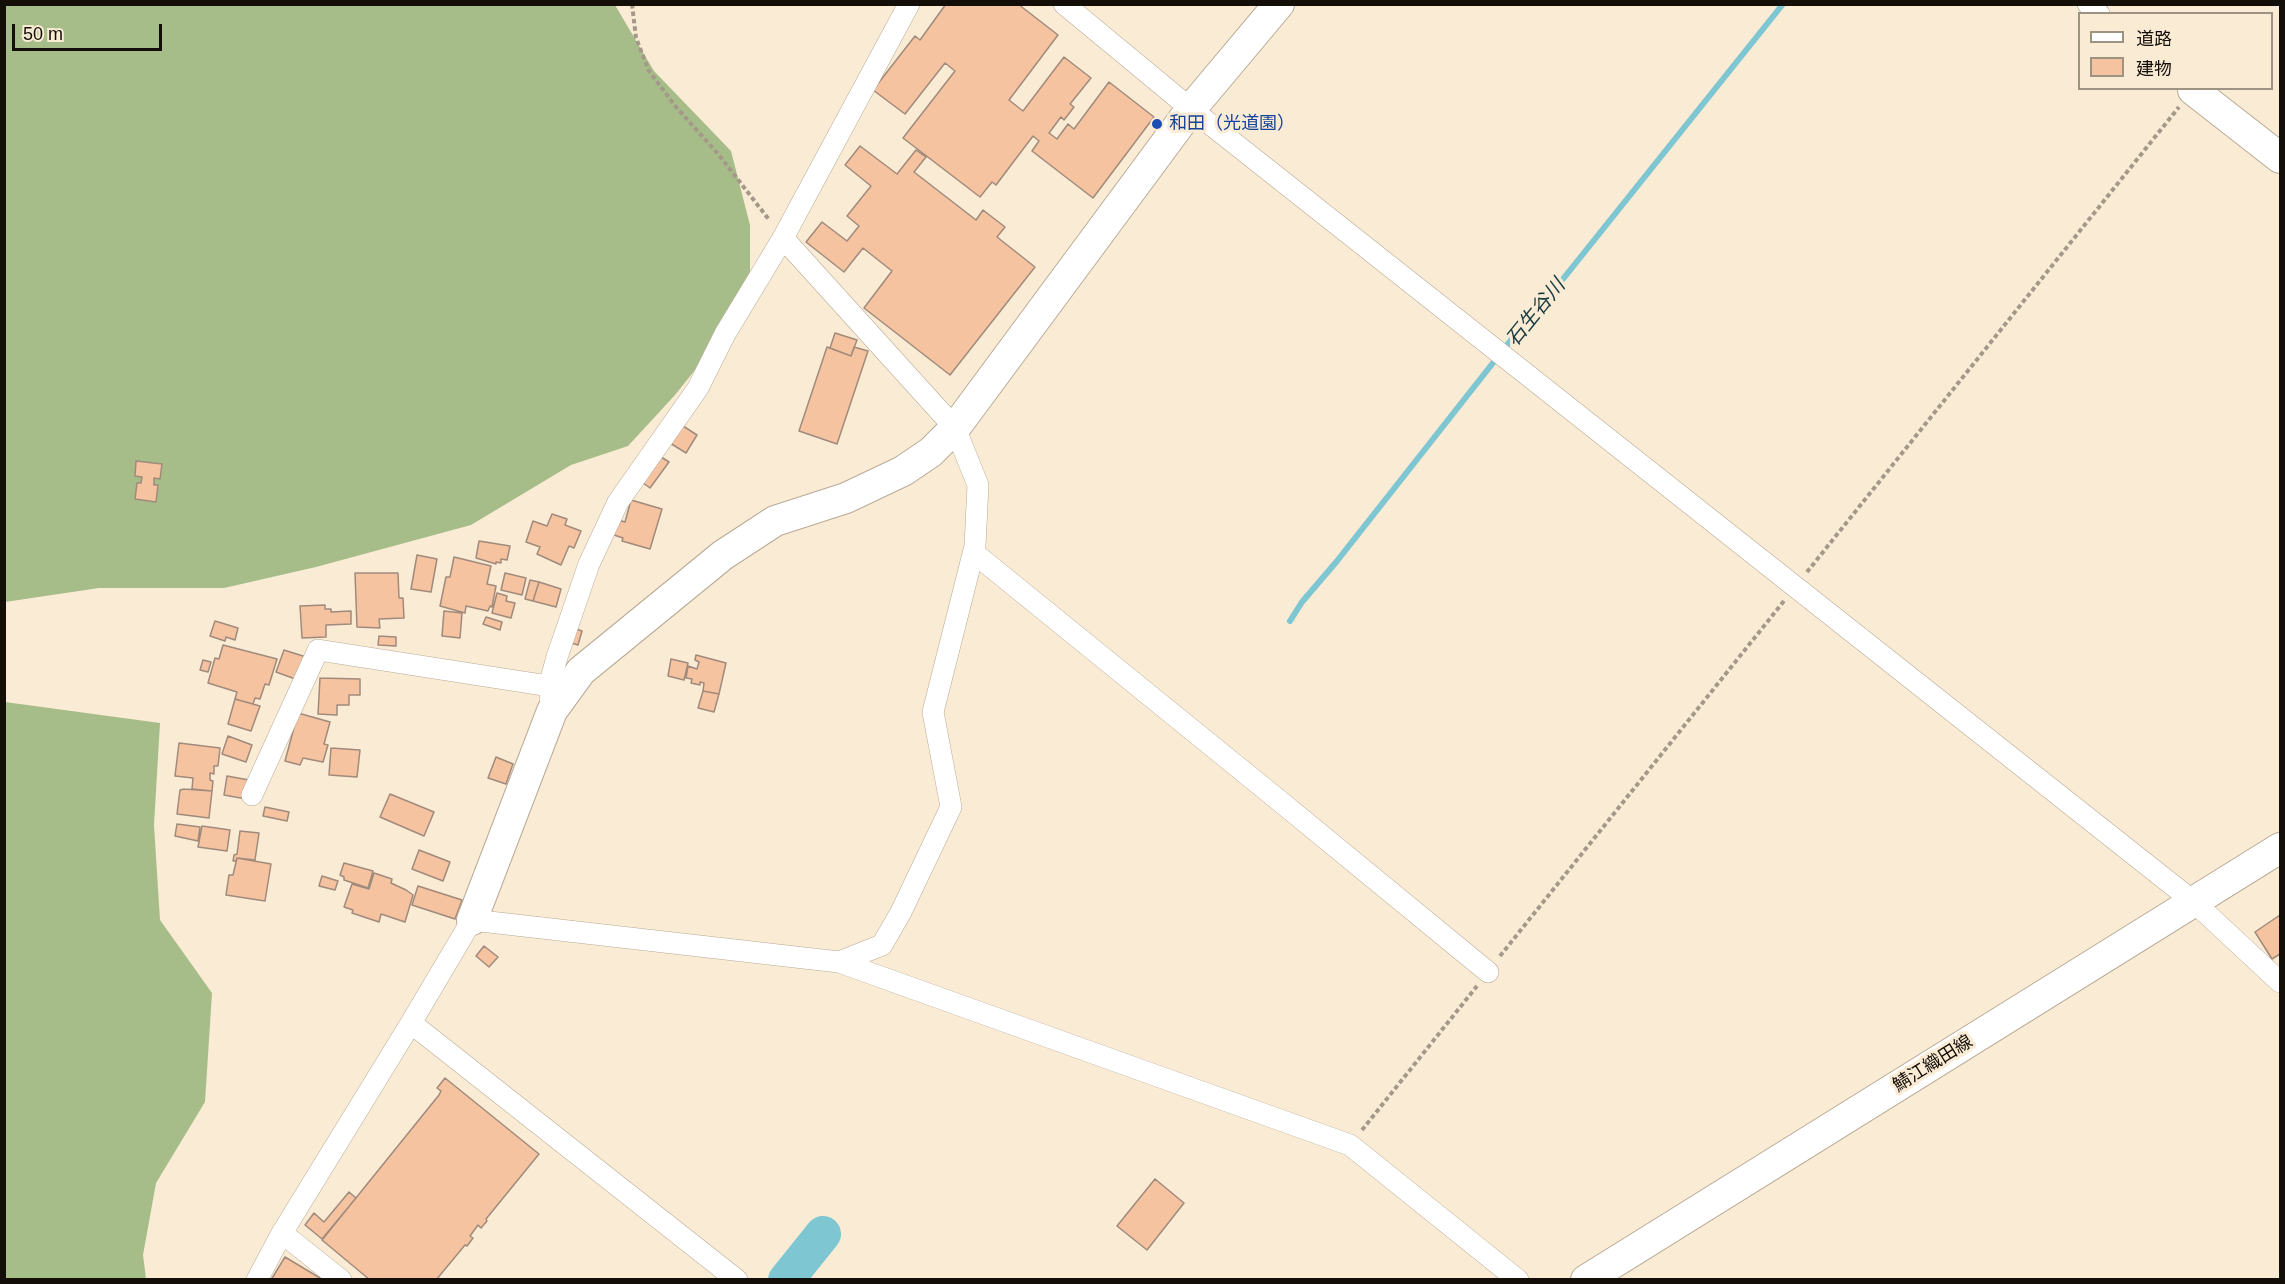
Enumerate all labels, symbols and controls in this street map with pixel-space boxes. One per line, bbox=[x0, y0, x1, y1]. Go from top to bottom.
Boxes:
scale bar bbox=[15, 12, 165, 50]
legend bbox=[2078, 12, 2273, 90]
text: 50 m bbox=[23, 24, 63, 44]
text: 道路 bbox=[2136, 29, 2172, 49]
text: 建物 bbox=[2136, 59, 2172, 79]
place label: 和田（光道園） bbox=[1169, 113, 1295, 135]
marker: 和田（光道園） bbox=[1150, 117, 1164, 131]
water label: 石生谷川 bbox=[1502, 274, 1570, 352]
street label: 鯖江織田線 bbox=[1889, 1031, 1977, 1097]

